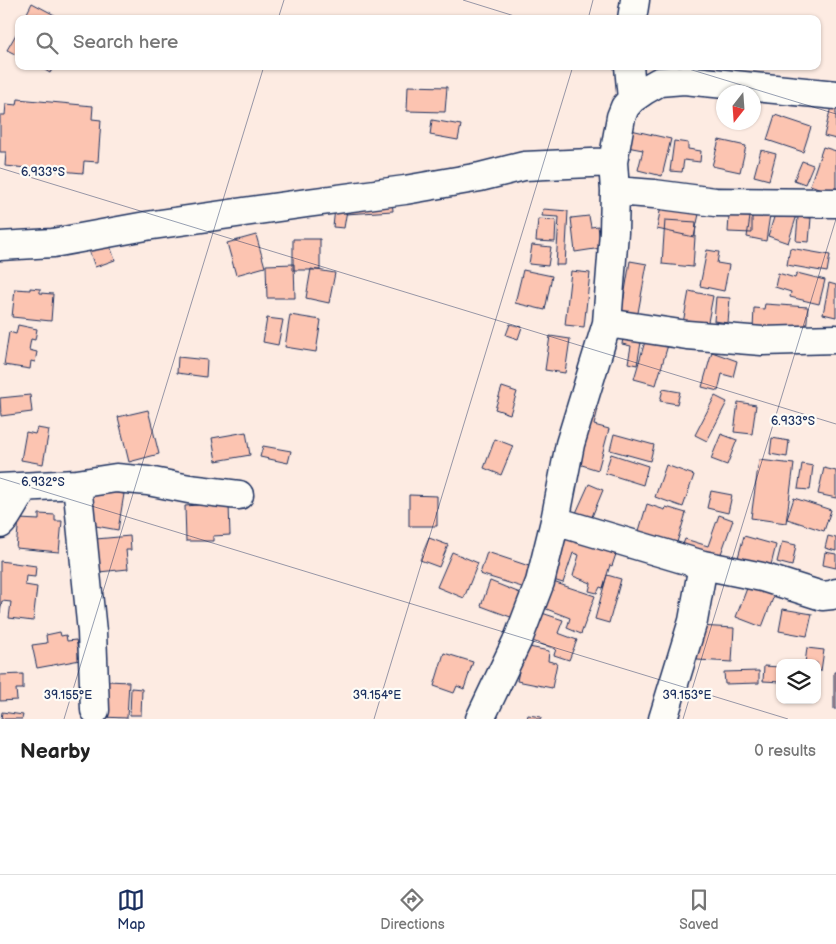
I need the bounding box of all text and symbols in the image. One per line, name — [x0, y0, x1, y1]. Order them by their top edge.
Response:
search box — [15, 15, 821, 70]
icon: search — [33, 29, 61, 57]
text: Search here — [73, 31, 178, 54]
north arrow — [716, 85, 761, 130]
text: 6.933°S — [21, 165, 65, 180]
text: 6.933°S — [771, 414, 815, 429]
text: 6.932°S — [21, 475, 65, 490]
map controls — [776, 659, 821, 704]
button: layers — [776, 659, 821, 704]
text: 39.155°E — [44, 688, 92, 703]
text: 39.154°E — [353, 688, 401, 703]
text: 39.153°E — [663, 688, 711, 703]
text: Nearby — [20, 739, 90, 764]
text: 0 results — [754, 742, 816, 761]
tab: Map — [117, 886, 146, 933]
tab: Directions — [380, 886, 445, 933]
tab: Saved — [679, 886, 719, 933]

